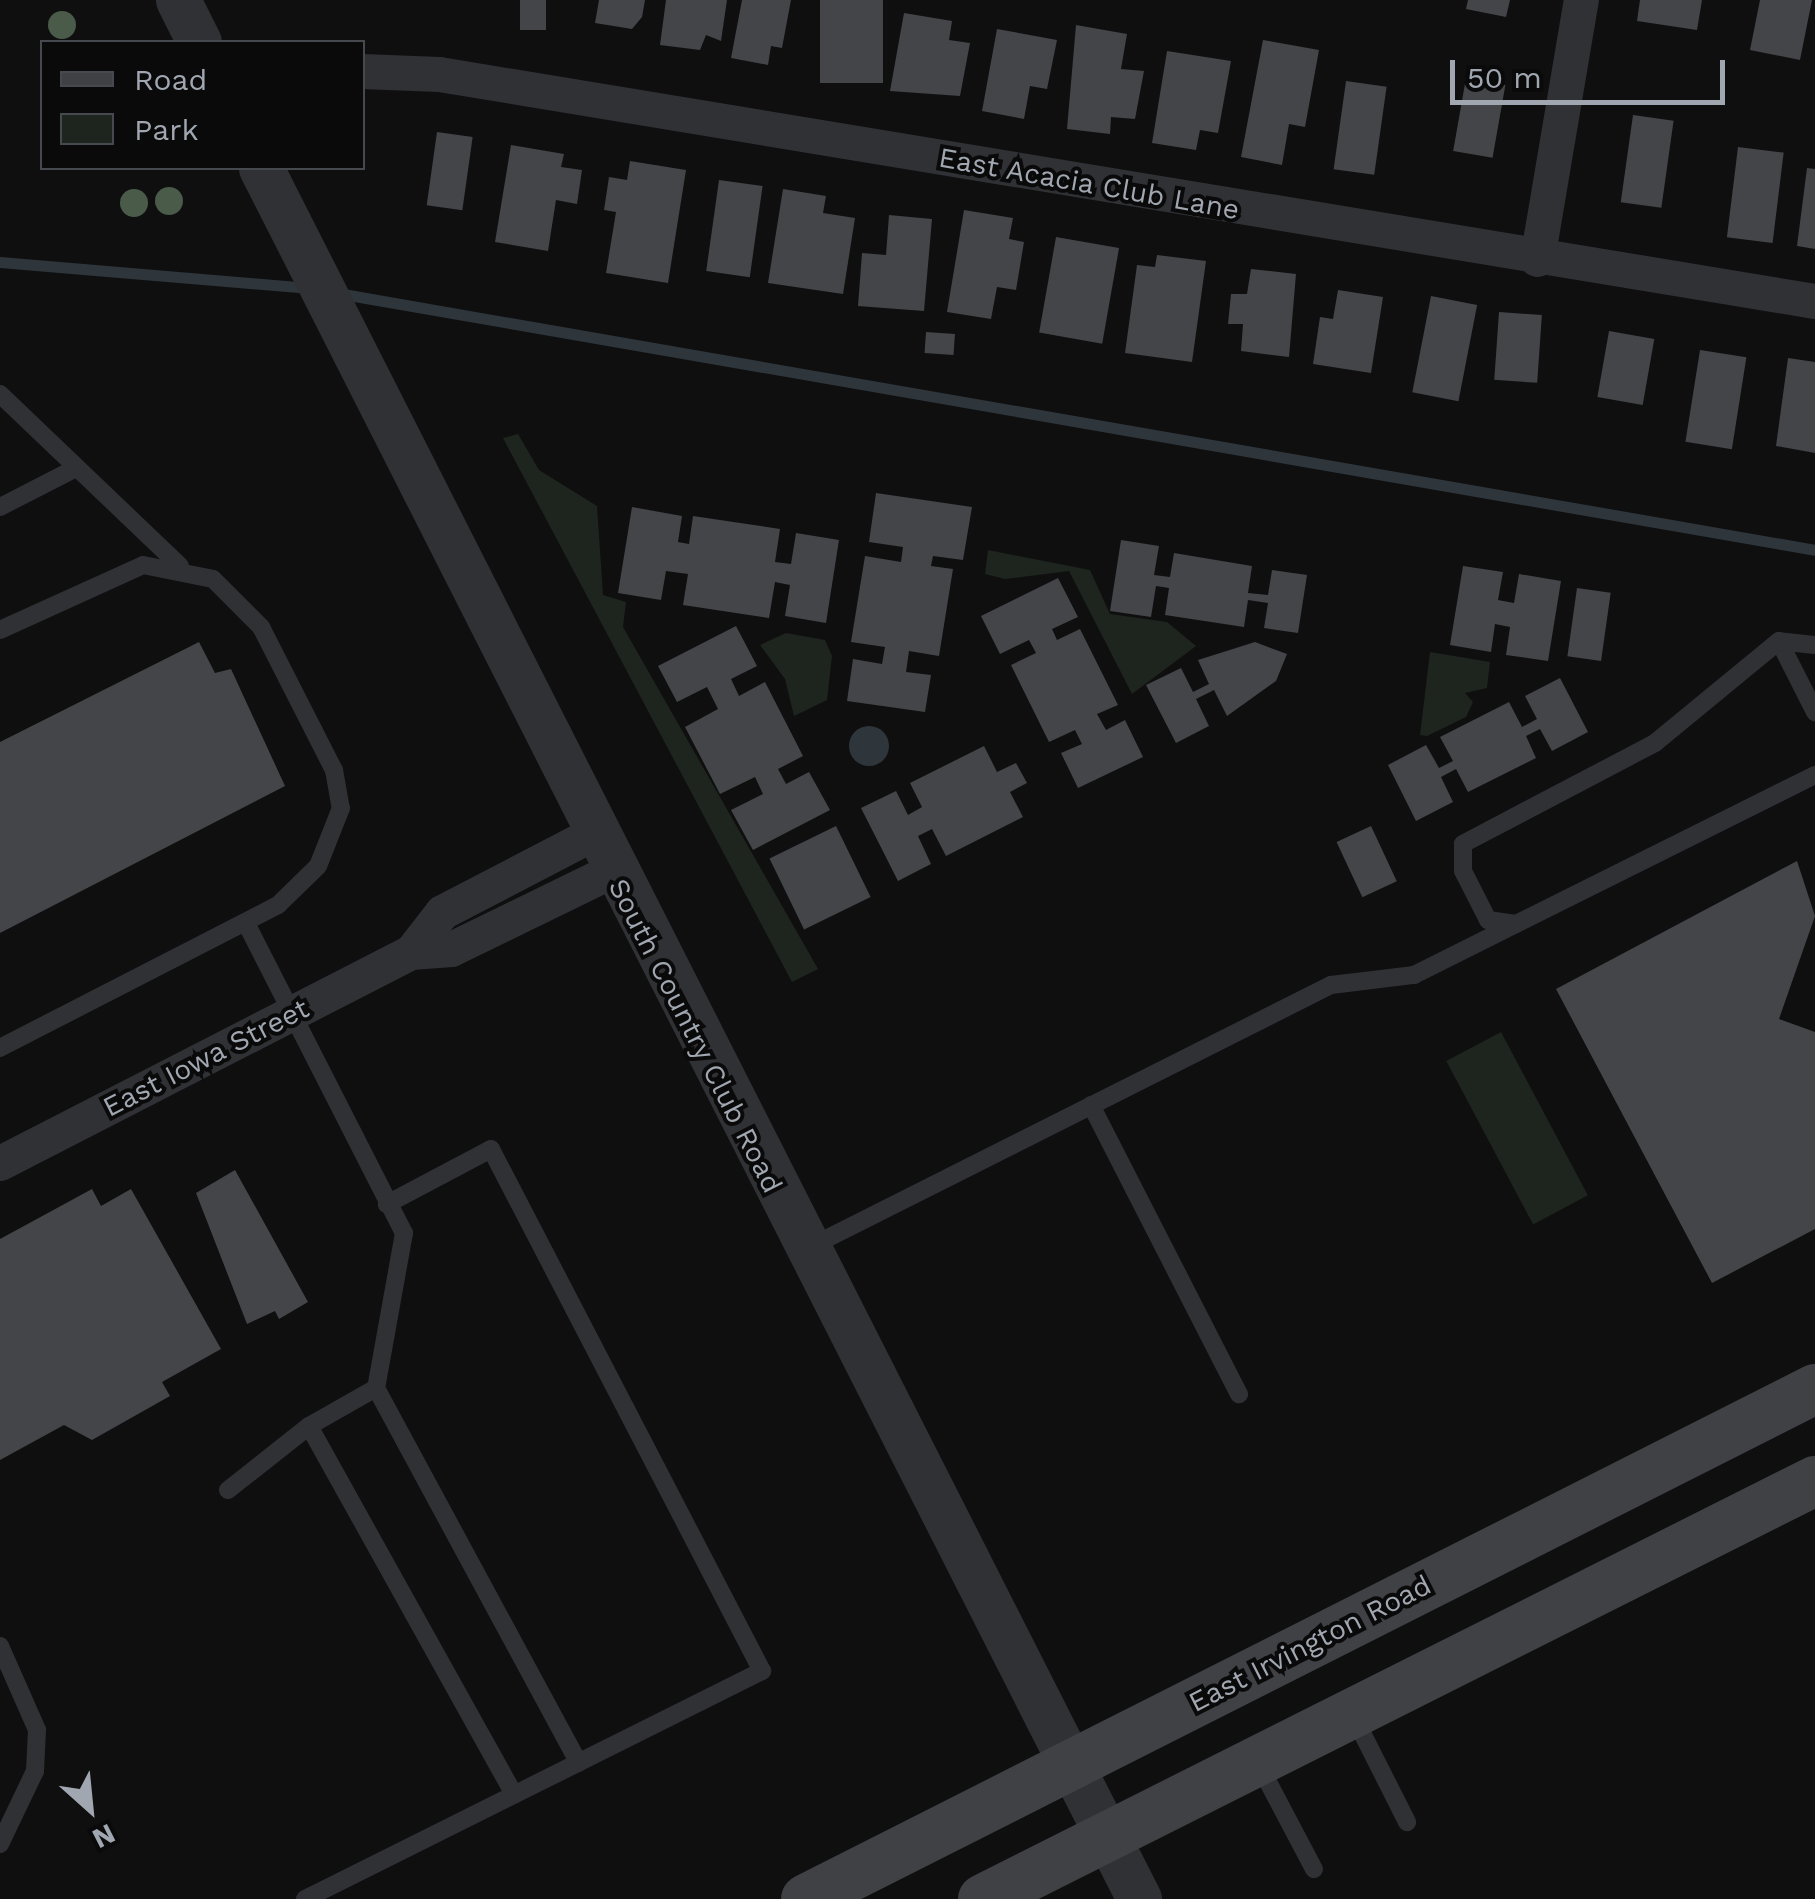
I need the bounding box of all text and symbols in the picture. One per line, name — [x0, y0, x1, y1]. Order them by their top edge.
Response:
legend — [40, 40, 365, 170]
scale bar — [1455, 40, 1730, 102]
text: 50 m — [1467, 60, 1542, 95]
text: Road — [134, 62, 207, 97]
text: Park — [134, 112, 199, 147]
street label: East Acacia Club Lane — [935, 141, 1243, 227]
street label: South Country Club Road — [601, 873, 789, 1199]
street label: East Iowa Street — [97, 992, 315, 1124]
street label: East Irvington Road — [1183, 1568, 1437, 1720]
north arrow — [40, 1759, 140, 1859]
text: N — [87, 1817, 121, 1856]

